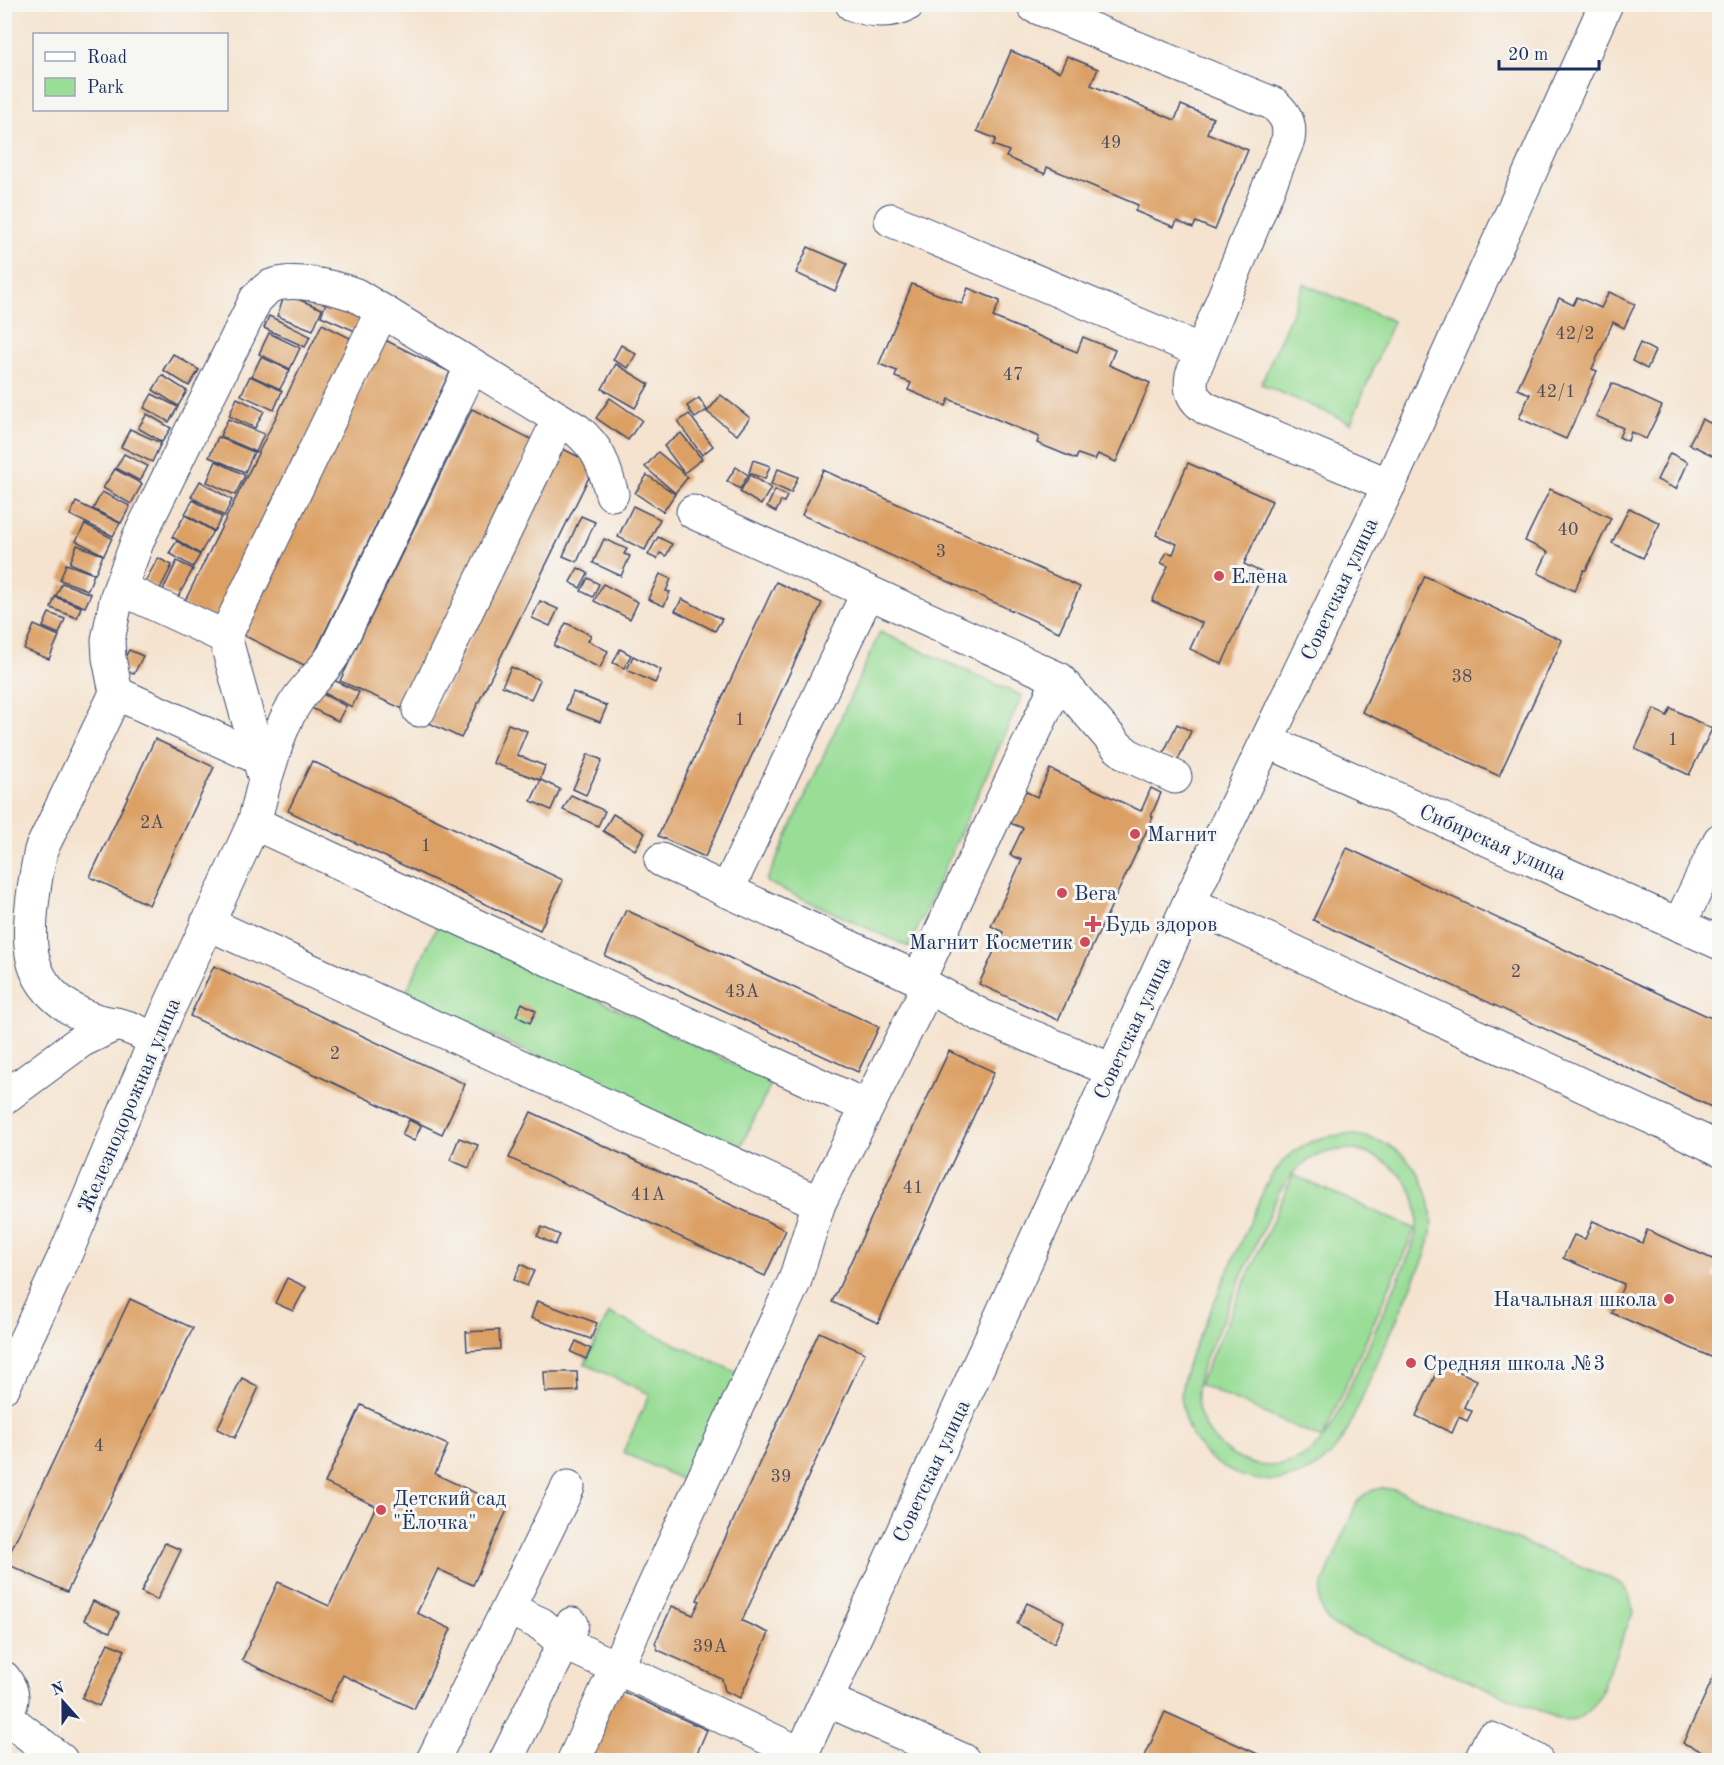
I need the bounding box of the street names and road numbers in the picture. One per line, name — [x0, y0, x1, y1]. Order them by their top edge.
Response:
street label: Советская улица — [1298, 515, 1383, 664]
street label: Сибирская улица — [1416, 802, 1569, 885]
street label: Советская улица — [1091, 954, 1176, 1103]
street label: Железнодорожная улица — [76, 995, 185, 1216]
street label: Советская улица — [890, 1397, 975, 1546]

